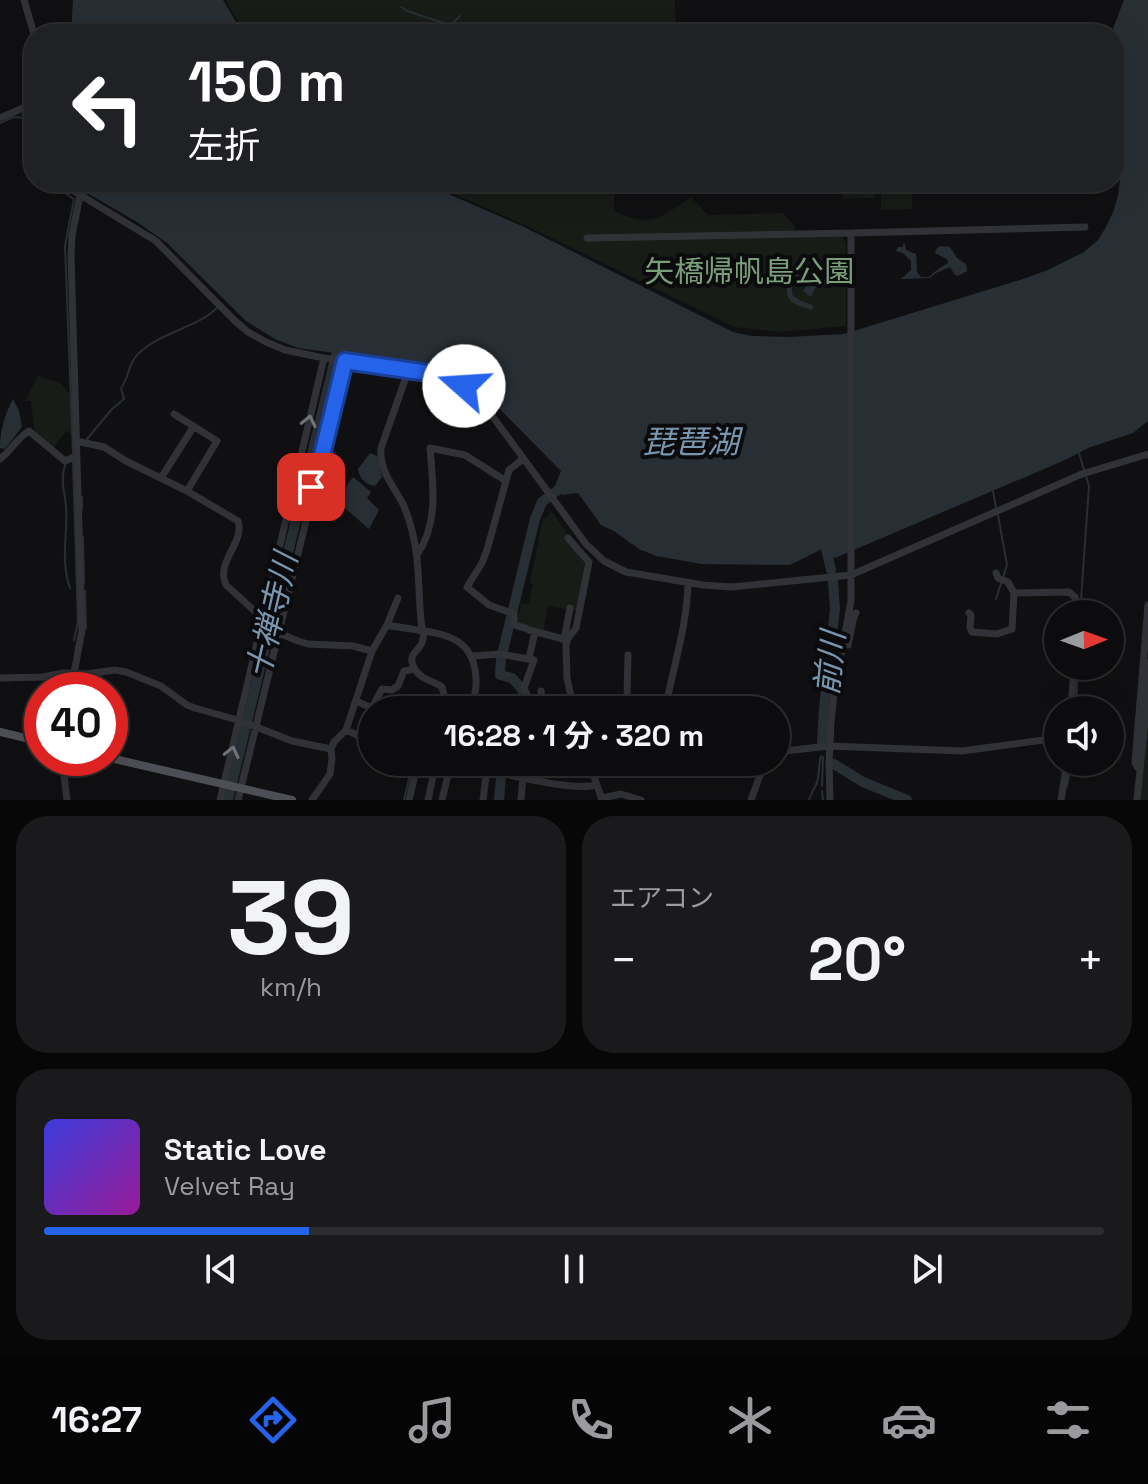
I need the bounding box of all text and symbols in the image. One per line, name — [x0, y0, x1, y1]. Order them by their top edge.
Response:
text: 150 m — [188, 46, 345, 117]
icon: left — [56, 56, 160, 160]
text: 左折 — [188, 123, 260, 169]
park label: 矢橋帰帆島公園 — [644, 252, 854, 291]
position arrow — [422, 344, 506, 428]
one-way arrow — [300, 414, 317, 428]
water label: 琵琶湖 — [643, 422, 744, 462]
pin — [277, 453, 345, 521]
icon: arrive — [289, 465, 333, 509]
water label: 十禅寺川 — [238, 546, 307, 683]
north arrow — [1044, 600, 1124, 680]
map controls — [1044, 600, 1124, 776]
water label: 前川 — [807, 626, 854, 697]
speed limit sign: 40 — [24, 672, 128, 776]
button: sound — [1044, 696, 1124, 776]
text: 16:28 · 1 分 · 320 m — [444, 716, 704, 755]
one-way arrow — [223, 746, 240, 760]
text: 39 — [227, 852, 355, 984]
text: エアコン — [610, 881, 714, 915]
text: 20° — [808, 921, 906, 998]
text: − — [610, 932, 637, 988]
text: + — [1077, 932, 1104, 988]
text: km/h — [260, 970, 322, 1004]
text: Static Love — [164, 1130, 327, 1169]
text: Velvet Ray — [164, 1169, 295, 1203]
icon: previous — [199, 1247, 243, 1291]
icon: pause — [552, 1247, 596, 1291]
icon: next — [905, 1247, 949, 1291]
icon: directions — [245, 1392, 301, 1448]
icon: music — [404, 1392, 460, 1448]
icon: phone — [563, 1392, 619, 1448]
icon: climate — [722, 1392, 778, 1448]
icon: car — [881, 1392, 937, 1448]
icon: filters — [1040, 1392, 1096, 1448]
text: 16:27 — [52, 1397, 142, 1443]

